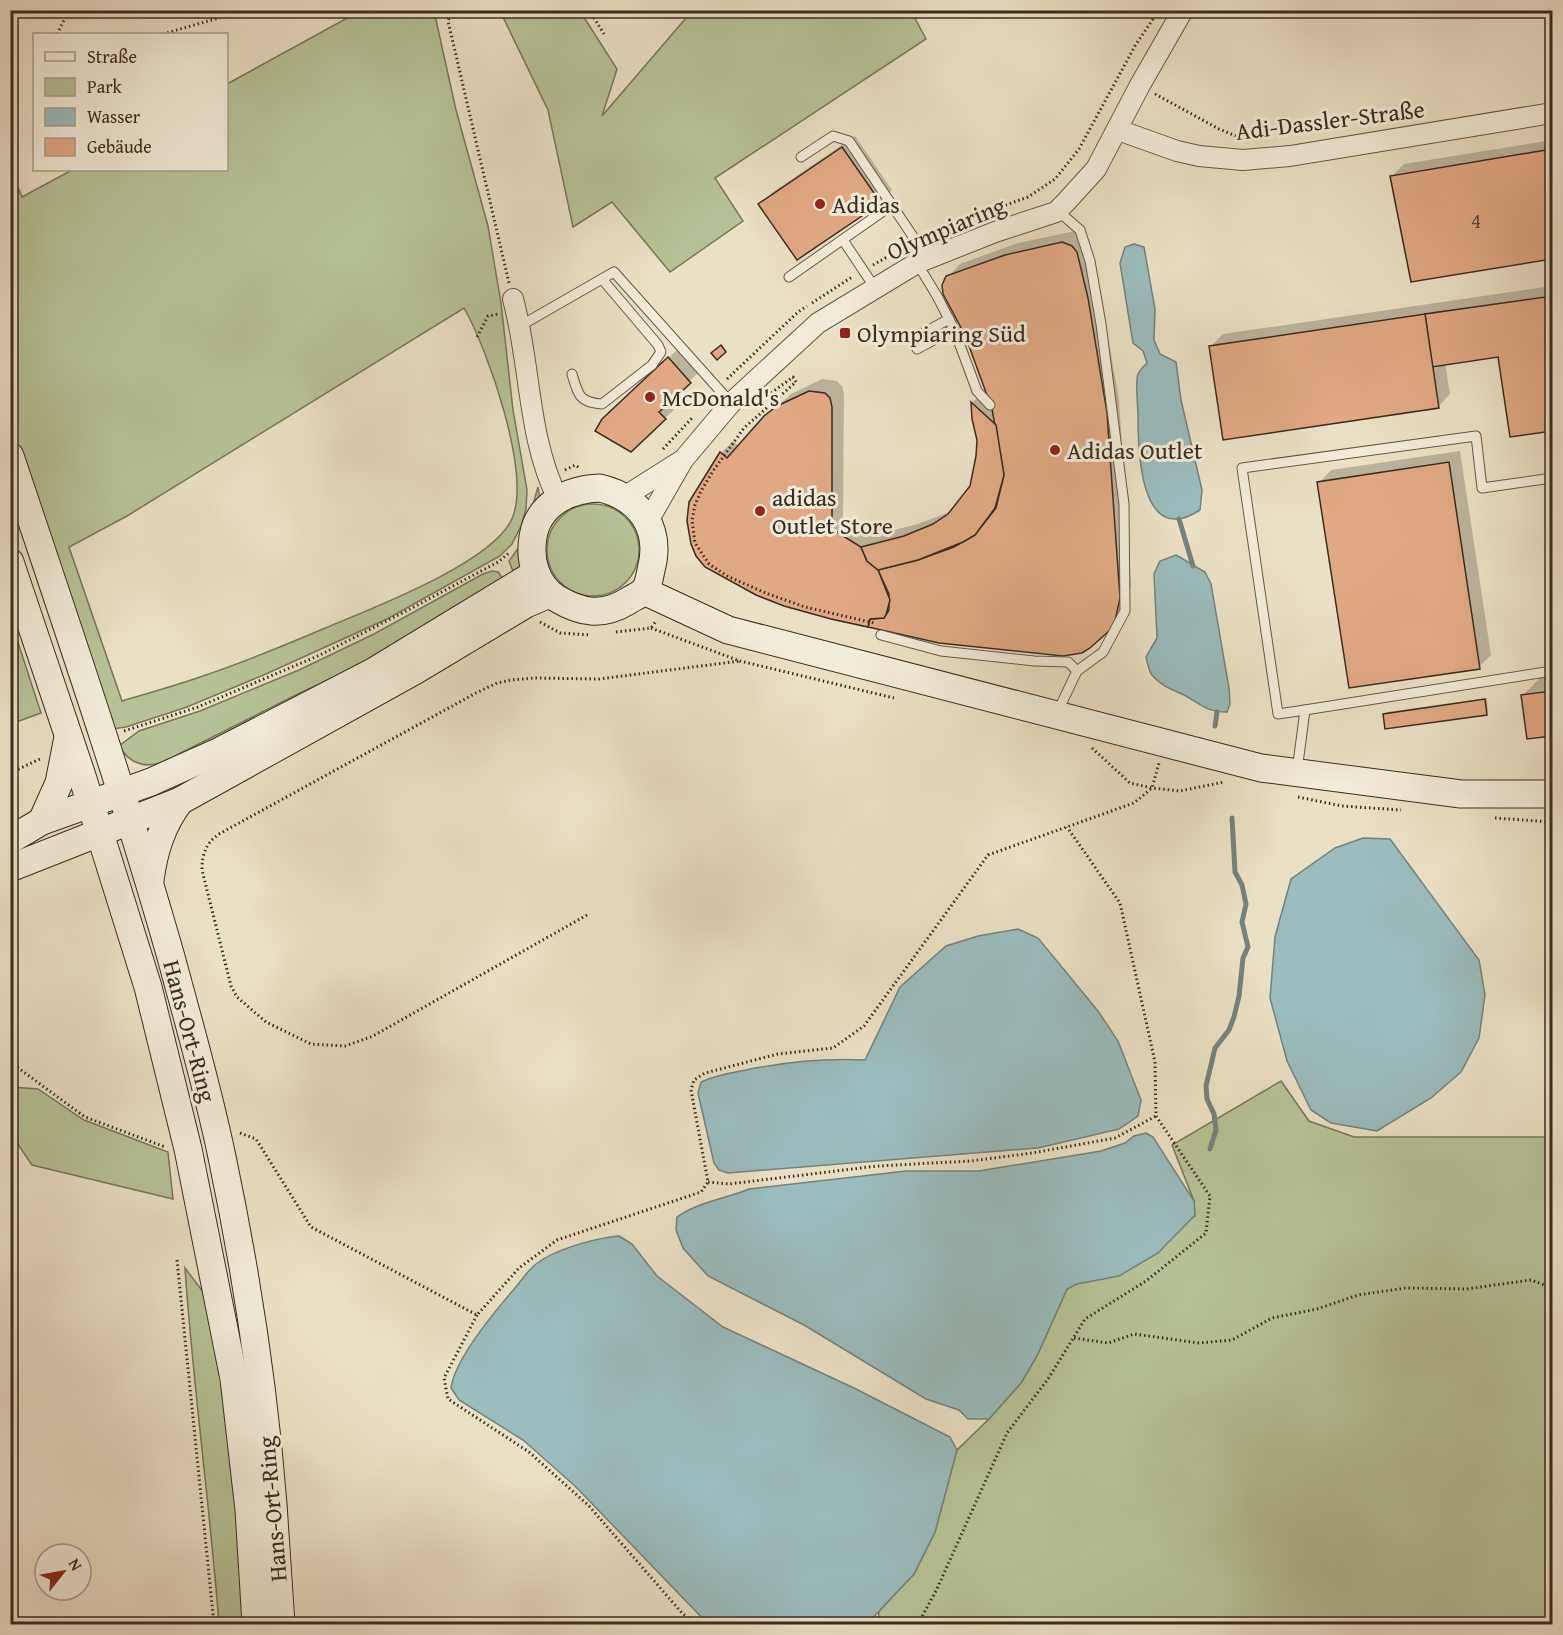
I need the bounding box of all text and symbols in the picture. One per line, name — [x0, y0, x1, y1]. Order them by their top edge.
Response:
legend — [33, 33, 228, 171]
text: Straße — [87, 43, 137, 70]
text: Park — [87, 73, 123, 100]
street label: Adi-Dassler-Straße — [1234, 91, 1426, 149]
text: Wasser — [87, 103, 141, 130]
text: Gebäude — [87, 133, 152, 160]
place label: Adidas — [832, 187, 900, 222]
street label: Olympiaring — [881, 187, 1011, 269]
marker: Adidas — [813, 197, 827, 211]
house number: 4 — [1471, 205, 1481, 236]
place label: Olympiaring Süd — [857, 316, 1026, 351]
marker: Olympiaring Süd — [838, 326, 852, 340]
place label: McDonald's — [662, 380, 779, 415]
marker: McDonald's — [643, 390, 657, 404]
place label: Adidas Outlet — [1067, 433, 1203, 468]
marker: Adidas Outlet — [1048, 443, 1062, 457]
place label: adidas Outlet Store — [772, 480, 893, 543]
marker: adidas Outlet Store — [753, 504, 767, 518]
street label: Hans-Ort-Ring — [154, 956, 226, 1106]
street label: Hans-Ort-Ring — [248, 1435, 296, 1583]
north arrow — [33, 1542, 93, 1602]
text: N — [63, 1554, 89, 1575]

